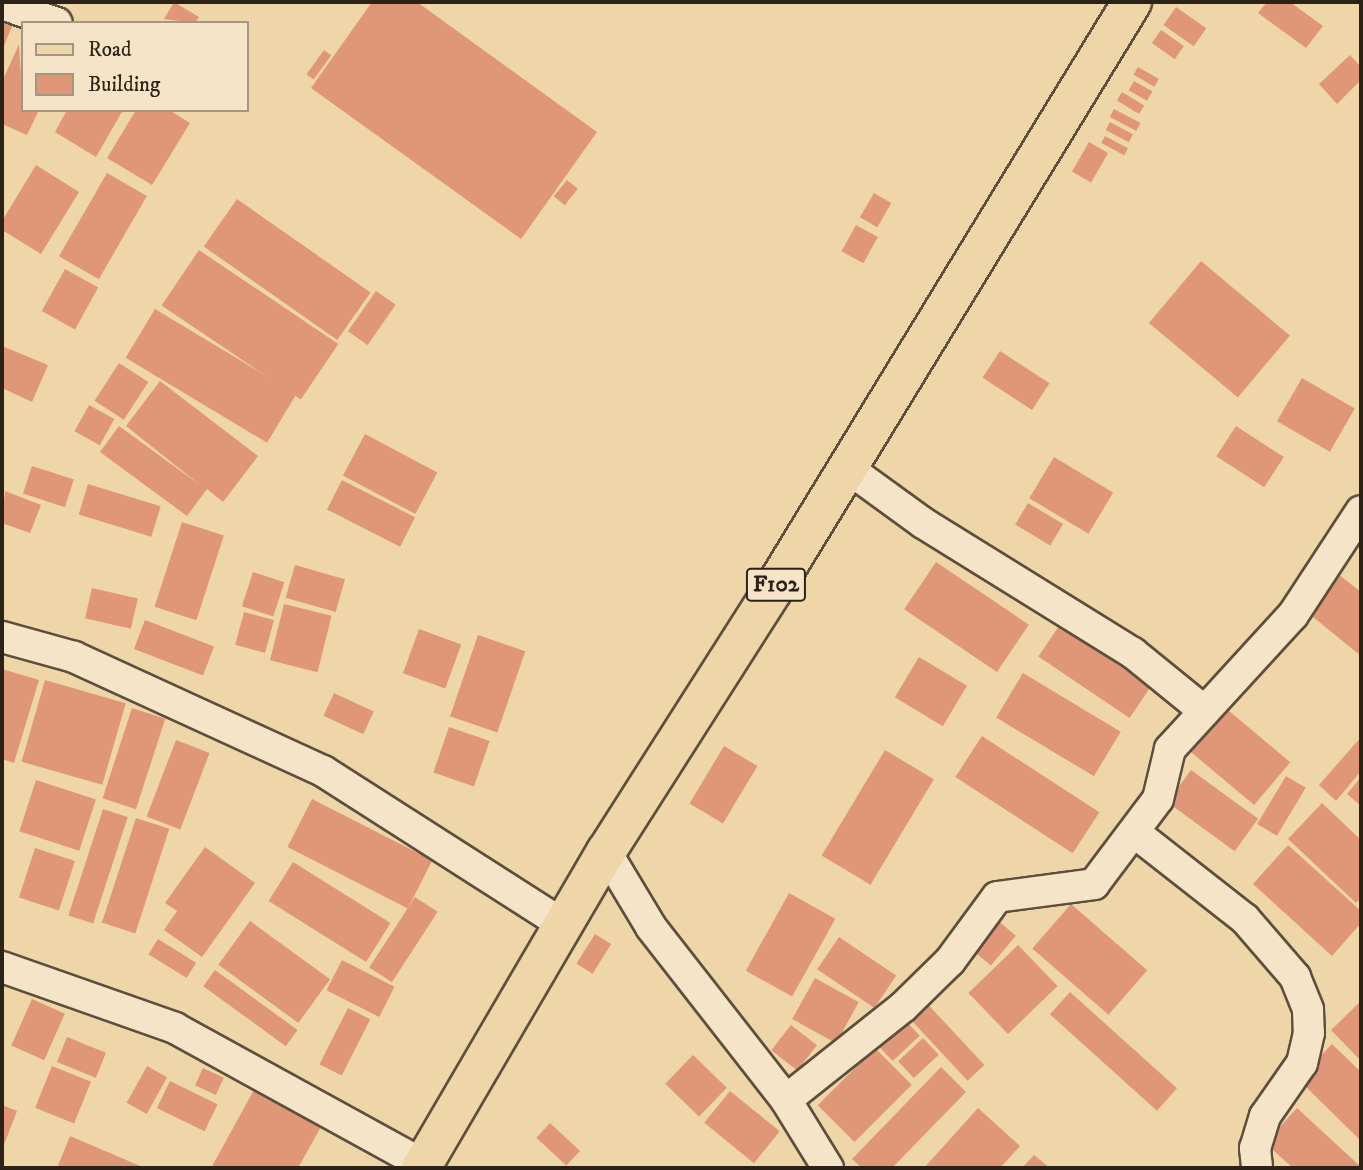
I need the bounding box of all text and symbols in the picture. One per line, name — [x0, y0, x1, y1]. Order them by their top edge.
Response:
legend — [21, 21, 248, 112]
text: Road — [88, 37, 132, 63]
text: Building — [88, 72, 160, 98]
road number: F102 — [744, 566, 808, 604]

